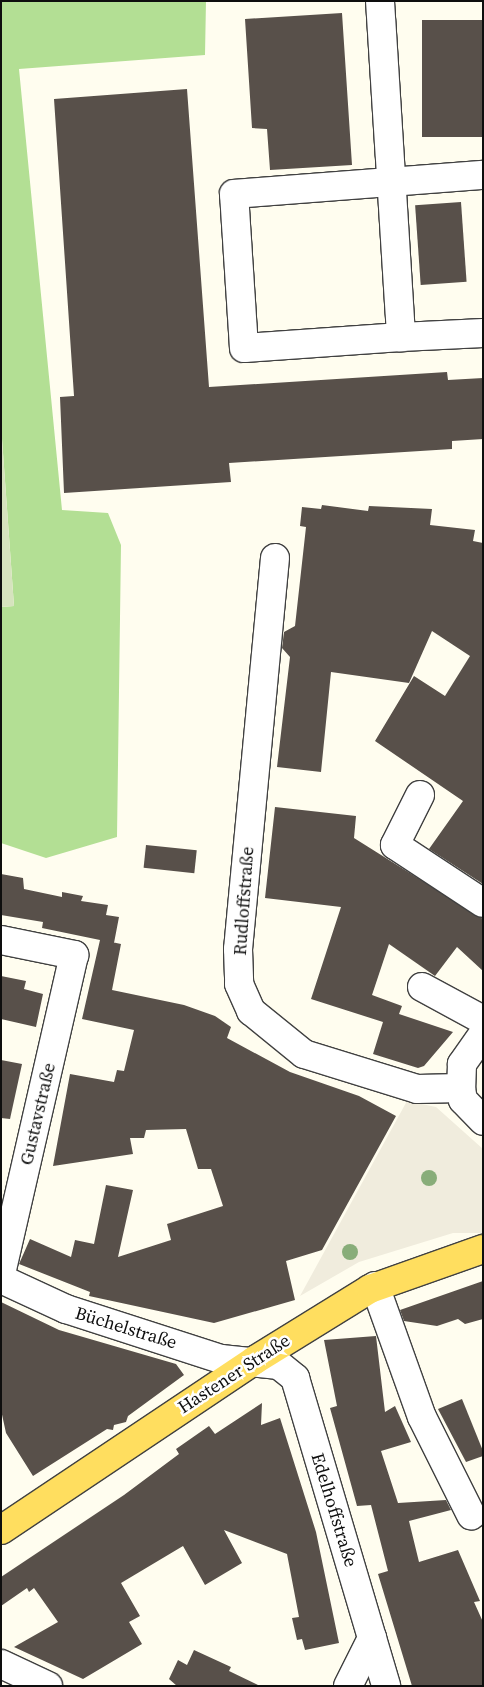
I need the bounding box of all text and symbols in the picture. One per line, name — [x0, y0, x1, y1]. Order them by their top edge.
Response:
street label: Rudloffstraße — [229, 846, 259, 956]
street label: Gustavstraße — [16, 1061, 60, 1167]
street label: Büchelstraße — [73, 1302, 179, 1354]
street label: Hastener Straße — [174, 1330, 294, 1418]
street label: Edelhoffstraße — [306, 1450, 362, 1570]

